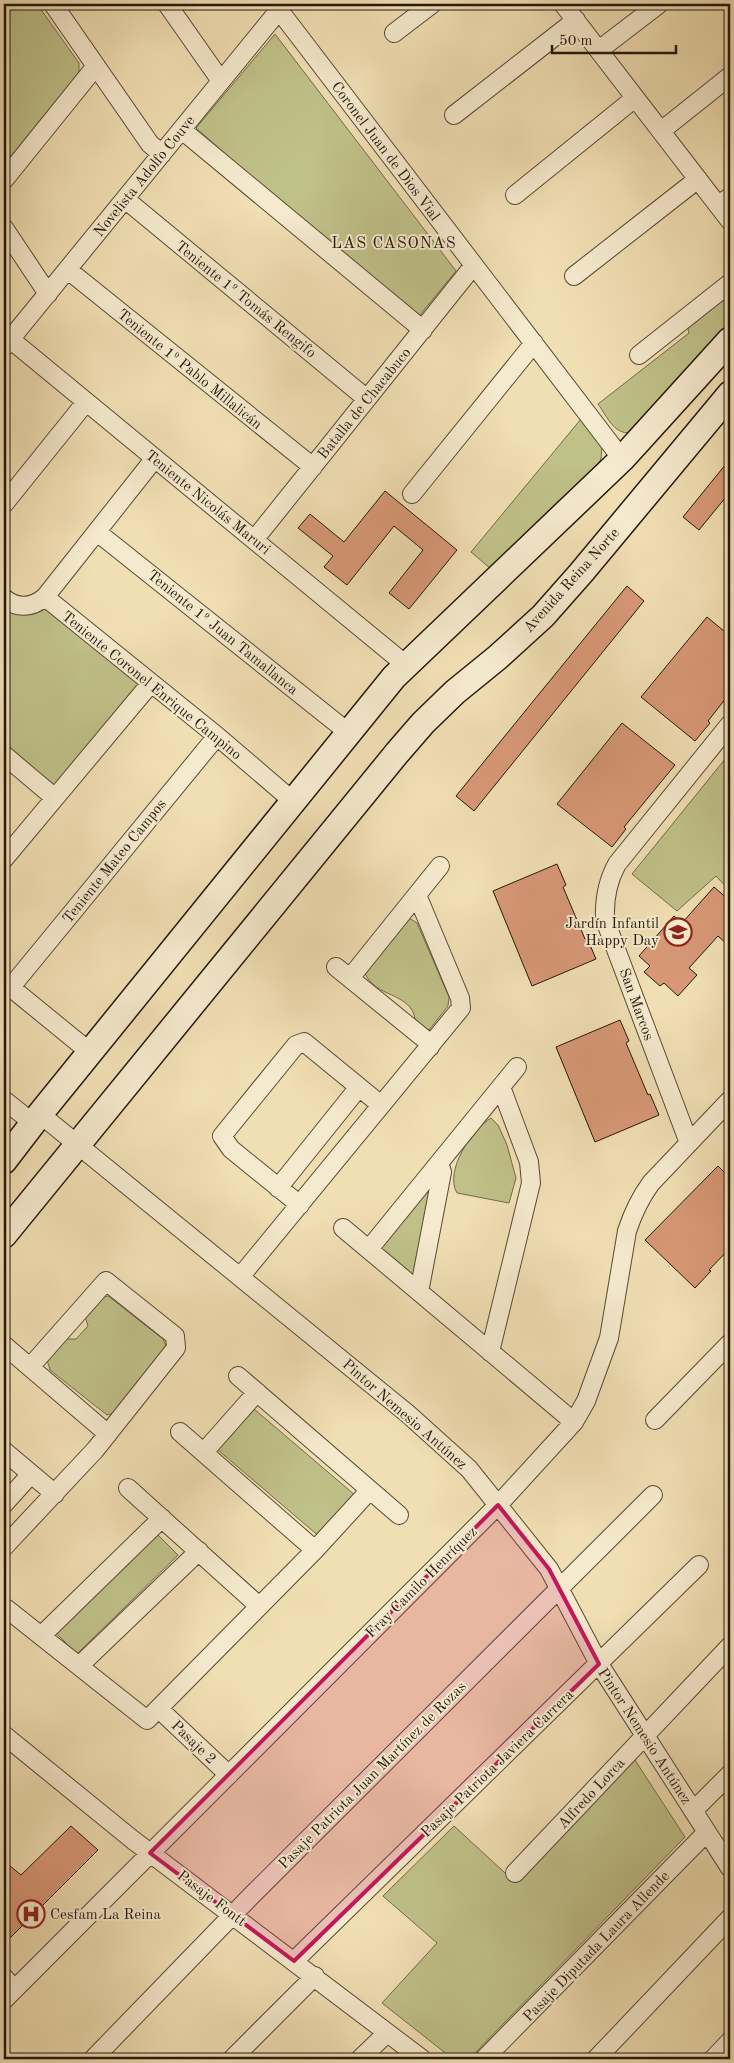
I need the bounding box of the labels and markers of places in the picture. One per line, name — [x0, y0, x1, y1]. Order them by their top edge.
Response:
place label: Jardín Infantil Happy Day — [565, 917, 659, 949]
school or university icon: Jardín Infantil Happy Day — [663, 917, 693, 947]
hospital icon: Cesfam La Reina — [16, 1899, 46, 1929]
place label: Cesfam La Reina — [50, 1908, 161, 1923]

